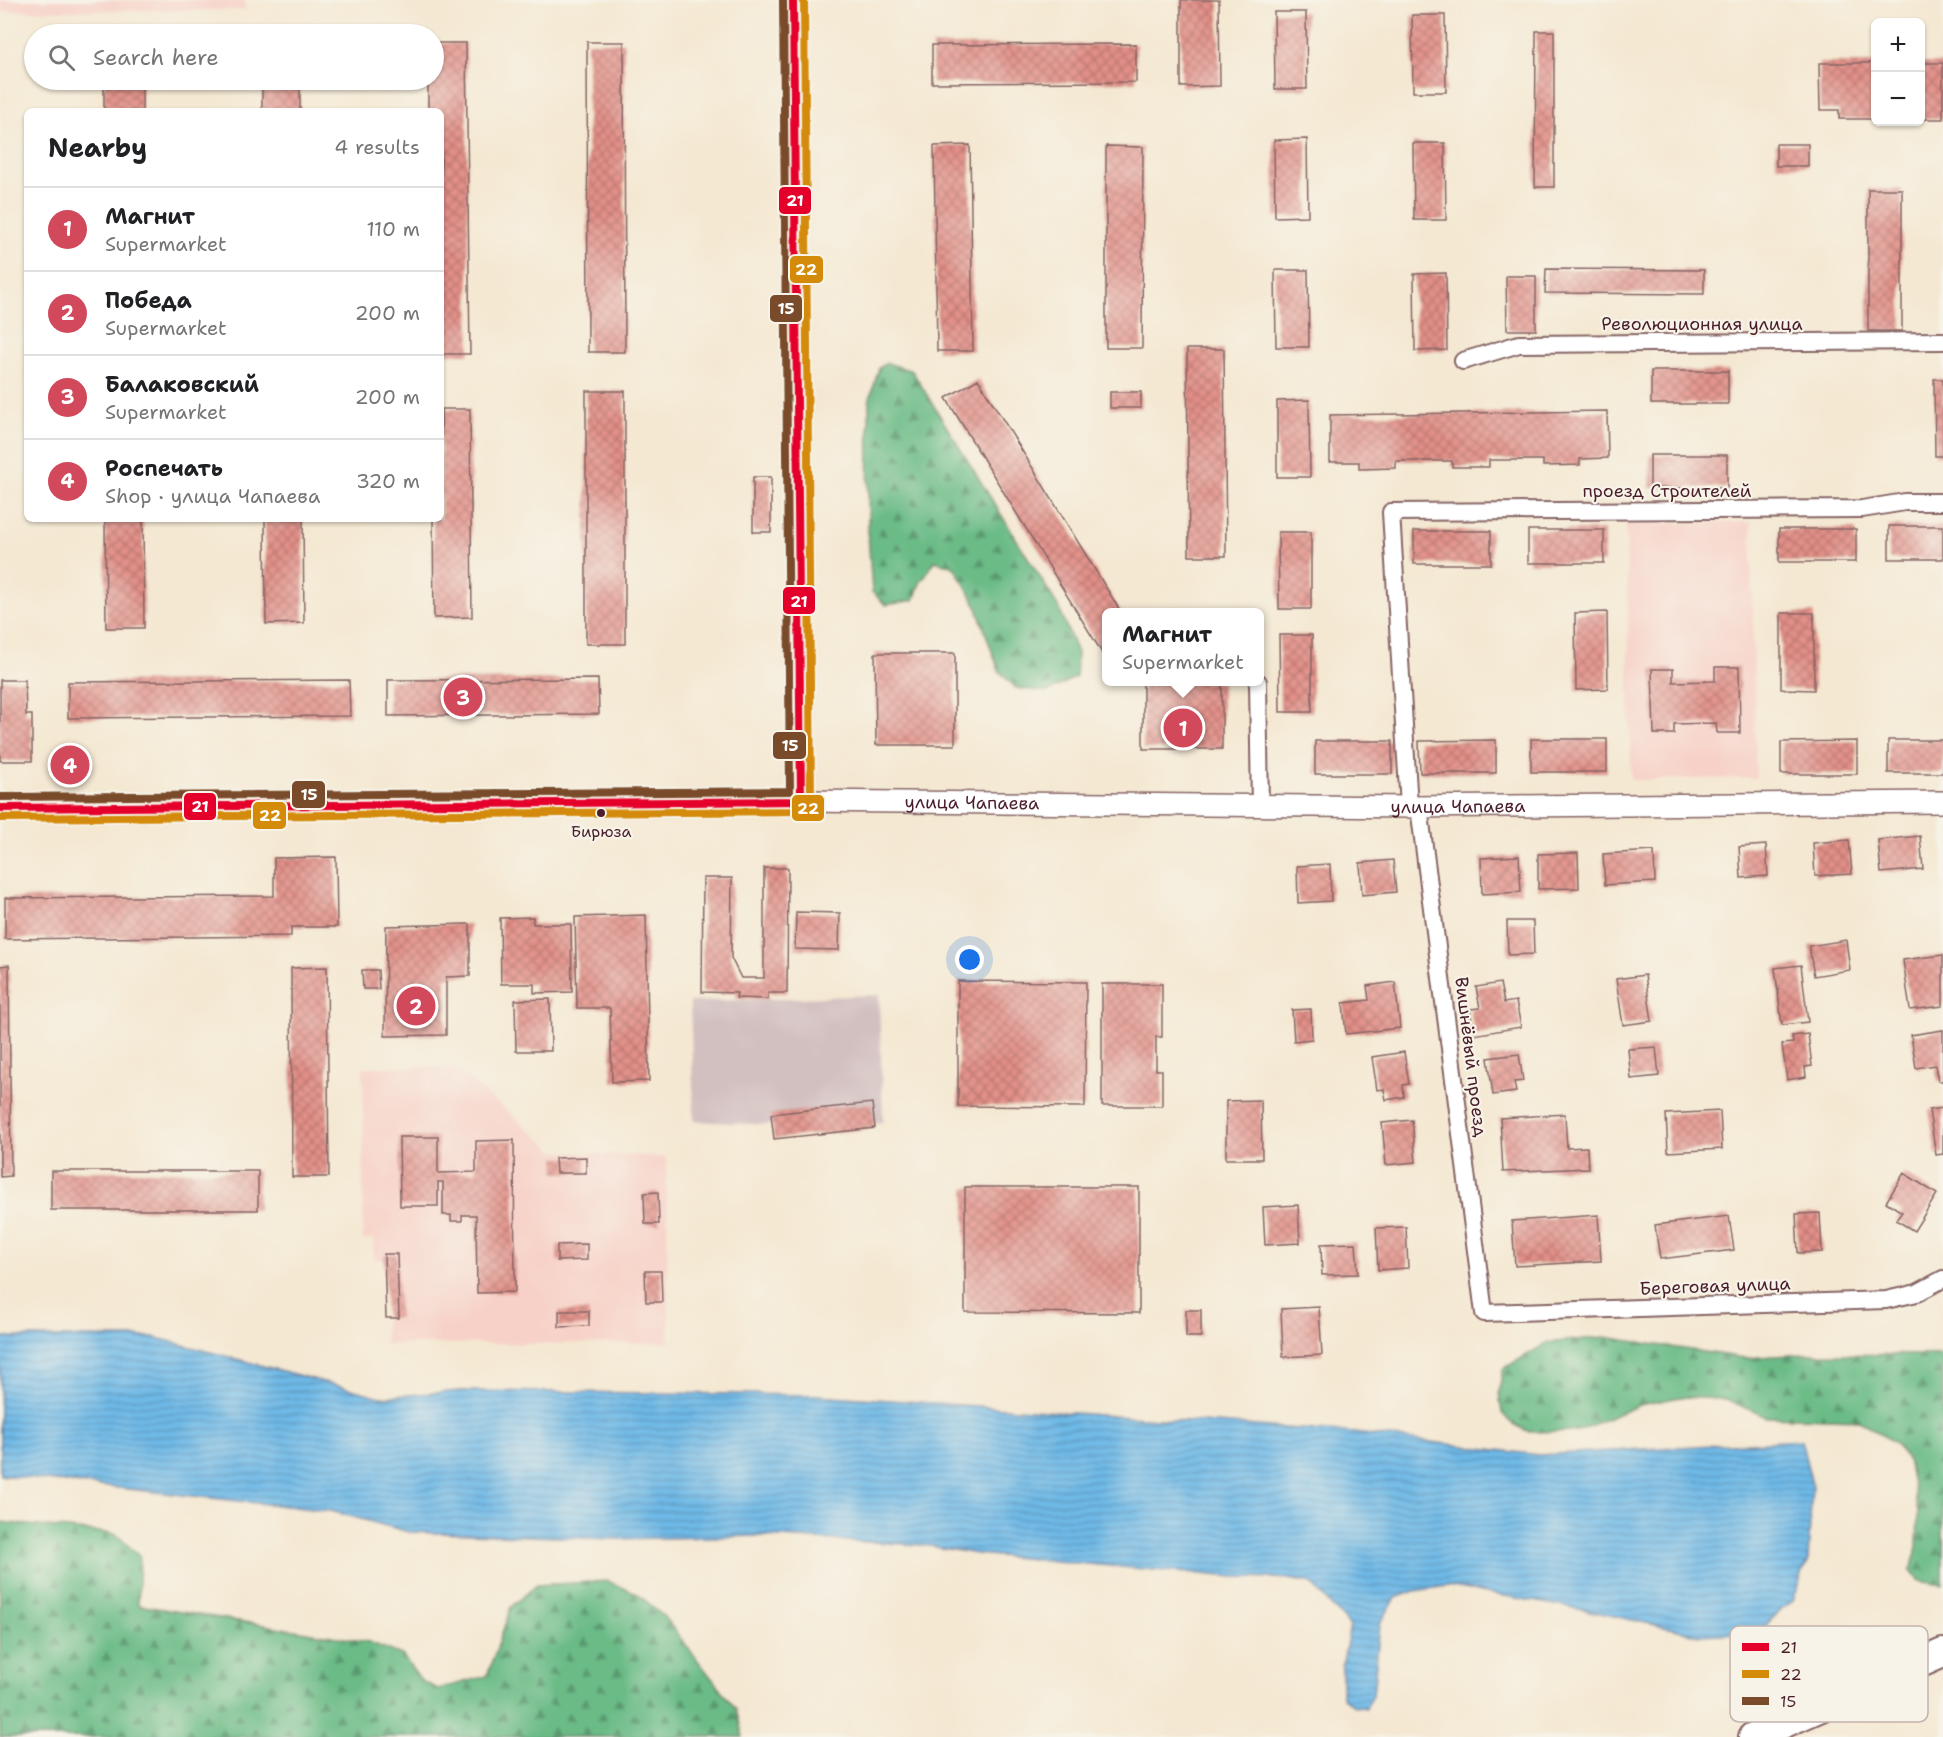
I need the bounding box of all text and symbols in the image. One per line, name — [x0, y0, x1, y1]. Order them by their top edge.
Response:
map controls — [1871, 18, 1925, 126]
button: + — [1871, 18, 1925, 72]
search box — [24, 24, 444, 90]
icon: search — [45, 41, 78, 74]
text: Search here — [93, 43, 219, 72]
button: − — [1871, 72, 1925, 126]
text: Nearby — [48, 130, 147, 165]
text: 4 results — [334, 134, 420, 160]
line badge: 21 — [778, 186, 812, 215]
text: 21 — [786, 190, 804, 211]
text: Магнит — [105, 202, 195, 231]
text: 1 — [63, 216, 72, 242]
text: 110 m — [366, 216, 420, 242]
text: Supermarket — [105, 231, 227, 257]
line badge: 22 — [789, 255, 824, 284]
text: 22 — [795, 259, 817, 280]
text: Победа — [105, 286, 192, 315]
line badge: 15 — [769, 294, 803, 323]
text: 15 — [777, 298, 795, 319]
text: 2 — [61, 300, 75, 326]
text: 200 m — [355, 300, 420, 326]
street label: Революционная улица — [1601, 312, 1803, 336]
text: Supermarket — [105, 315, 227, 341]
text: Балаковский — [105, 370, 259, 399]
text: 3 — [61, 384, 75, 410]
text: 200 m — [355, 384, 420, 410]
text: Supermarket — [105, 399, 227, 425]
text: Роспечать — [105, 454, 223, 483]
text: 4 — [61, 468, 75, 494]
text: 320 m — [356, 468, 420, 494]
street label: проезд Строителей — [1582, 479, 1752, 503]
text: Shop · улица Чапаева — [105, 483, 320, 509]
line badge: 21 — [782, 586, 816, 615]
text: 21 — [790, 591, 808, 612]
popup — [1102, 608, 1264, 686]
text: Магнит — [1122, 620, 1212, 649]
text: Supermarket — [1122, 649, 1244, 675]
pin: 3 — [444, 674, 482, 720]
pin: 1 — [1164, 706, 1202, 750]
line badge: 15 — [772, 731, 807, 760]
text: 15 — [781, 735, 799, 756]
pin: 4 — [50, 742, 90, 788]
line badge: 15 — [291, 780, 326, 809]
text: 15 — [300, 784, 318, 805]
street label: улица Чапаева — [905, 790, 1039, 815]
line badge: 21 — [183, 792, 217, 821]
line badge: 22 — [791, 794, 825, 822]
street label: улица Чапаева — [1391, 794, 1525, 819]
text: 21 — [191, 796, 209, 817]
text: 22 — [797, 798, 819, 819]
line badge: 22 — [252, 801, 287, 830]
text: 22 — [259, 805, 281, 826]
marker: Бирюза — [595, 807, 607, 819]
place label: Бирюза — [571, 821, 631, 842]
your location — [955, 945, 984, 974]
street label: Вишнёвый проезд — [1449, 976, 1493, 1139]
pin: 2 — [396, 984, 436, 1028]
street label: Береговая улица — [1639, 1271, 1791, 1301]
legend — [1730, 1626, 1928, 1722]
text: 21 — [1780, 1637, 1797, 1658]
text: 22 — [1780, 1664, 1802, 1685]
text: 15 — [1780, 1691, 1796, 1712]

